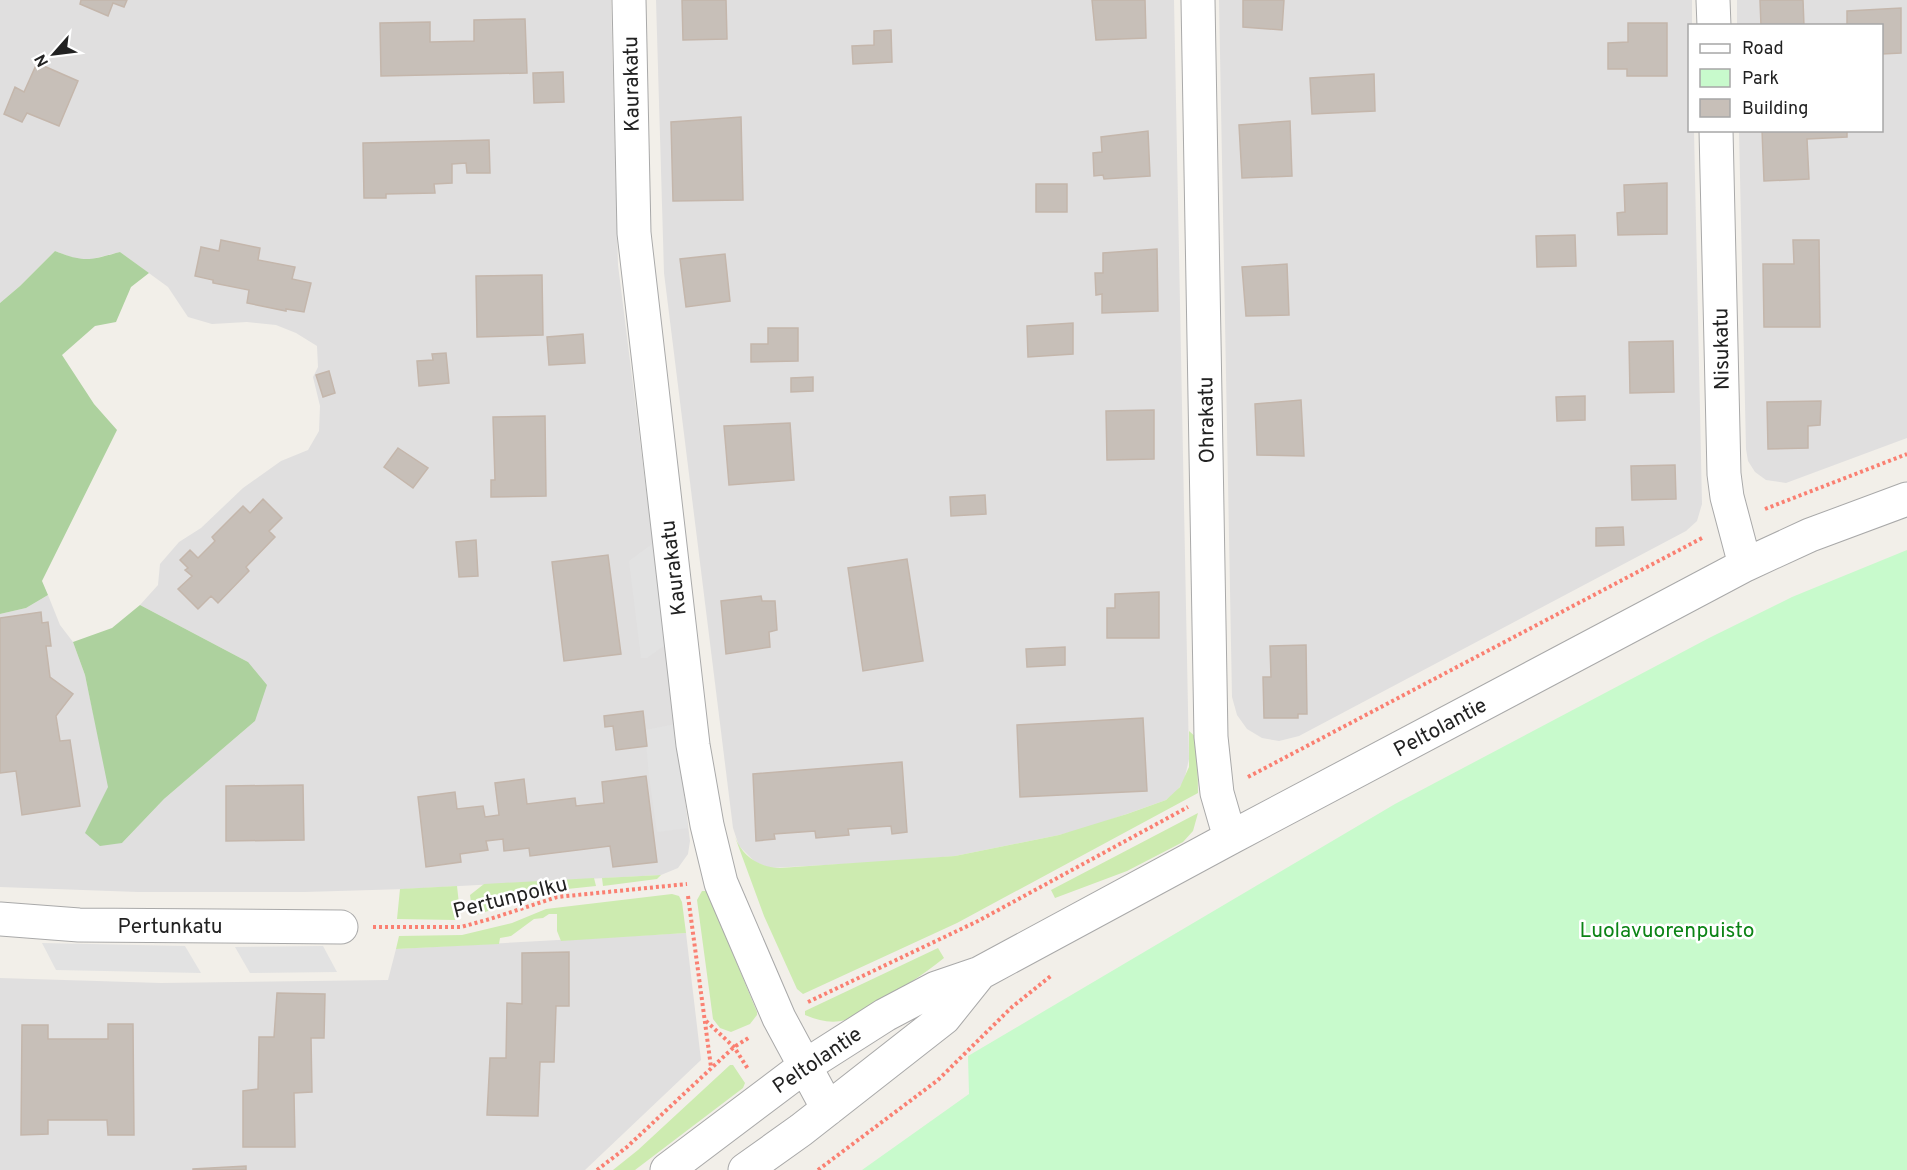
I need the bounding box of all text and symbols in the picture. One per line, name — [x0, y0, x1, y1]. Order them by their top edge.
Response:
north arrow — [24, 24, 84, 84]
legend — [1688, 24, 1883, 132]
street label: Kaurakatu — [618, 36, 647, 132]
text: Road — [1742, 38, 1784, 61]
text: N — [31, 50, 54, 70]
text: Park — [1742, 68, 1779, 91]
text: Building — [1742, 98, 1808, 121]
street label: Nisukatu — [1708, 308, 1737, 390]
street label: Ohrakatu — [1193, 376, 1222, 464]
street label: Kaurakatu — [655, 519, 694, 617]
street label: Peltolantie — [1389, 692, 1492, 764]
street label: Pertunpolku — [450, 871, 570, 926]
street label: Pertunkatu — [117, 914, 223, 941]
park label: Luolavuorenpuisto — [1579, 918, 1755, 945]
street label: Peltolantie — [768, 1022, 868, 1101]

